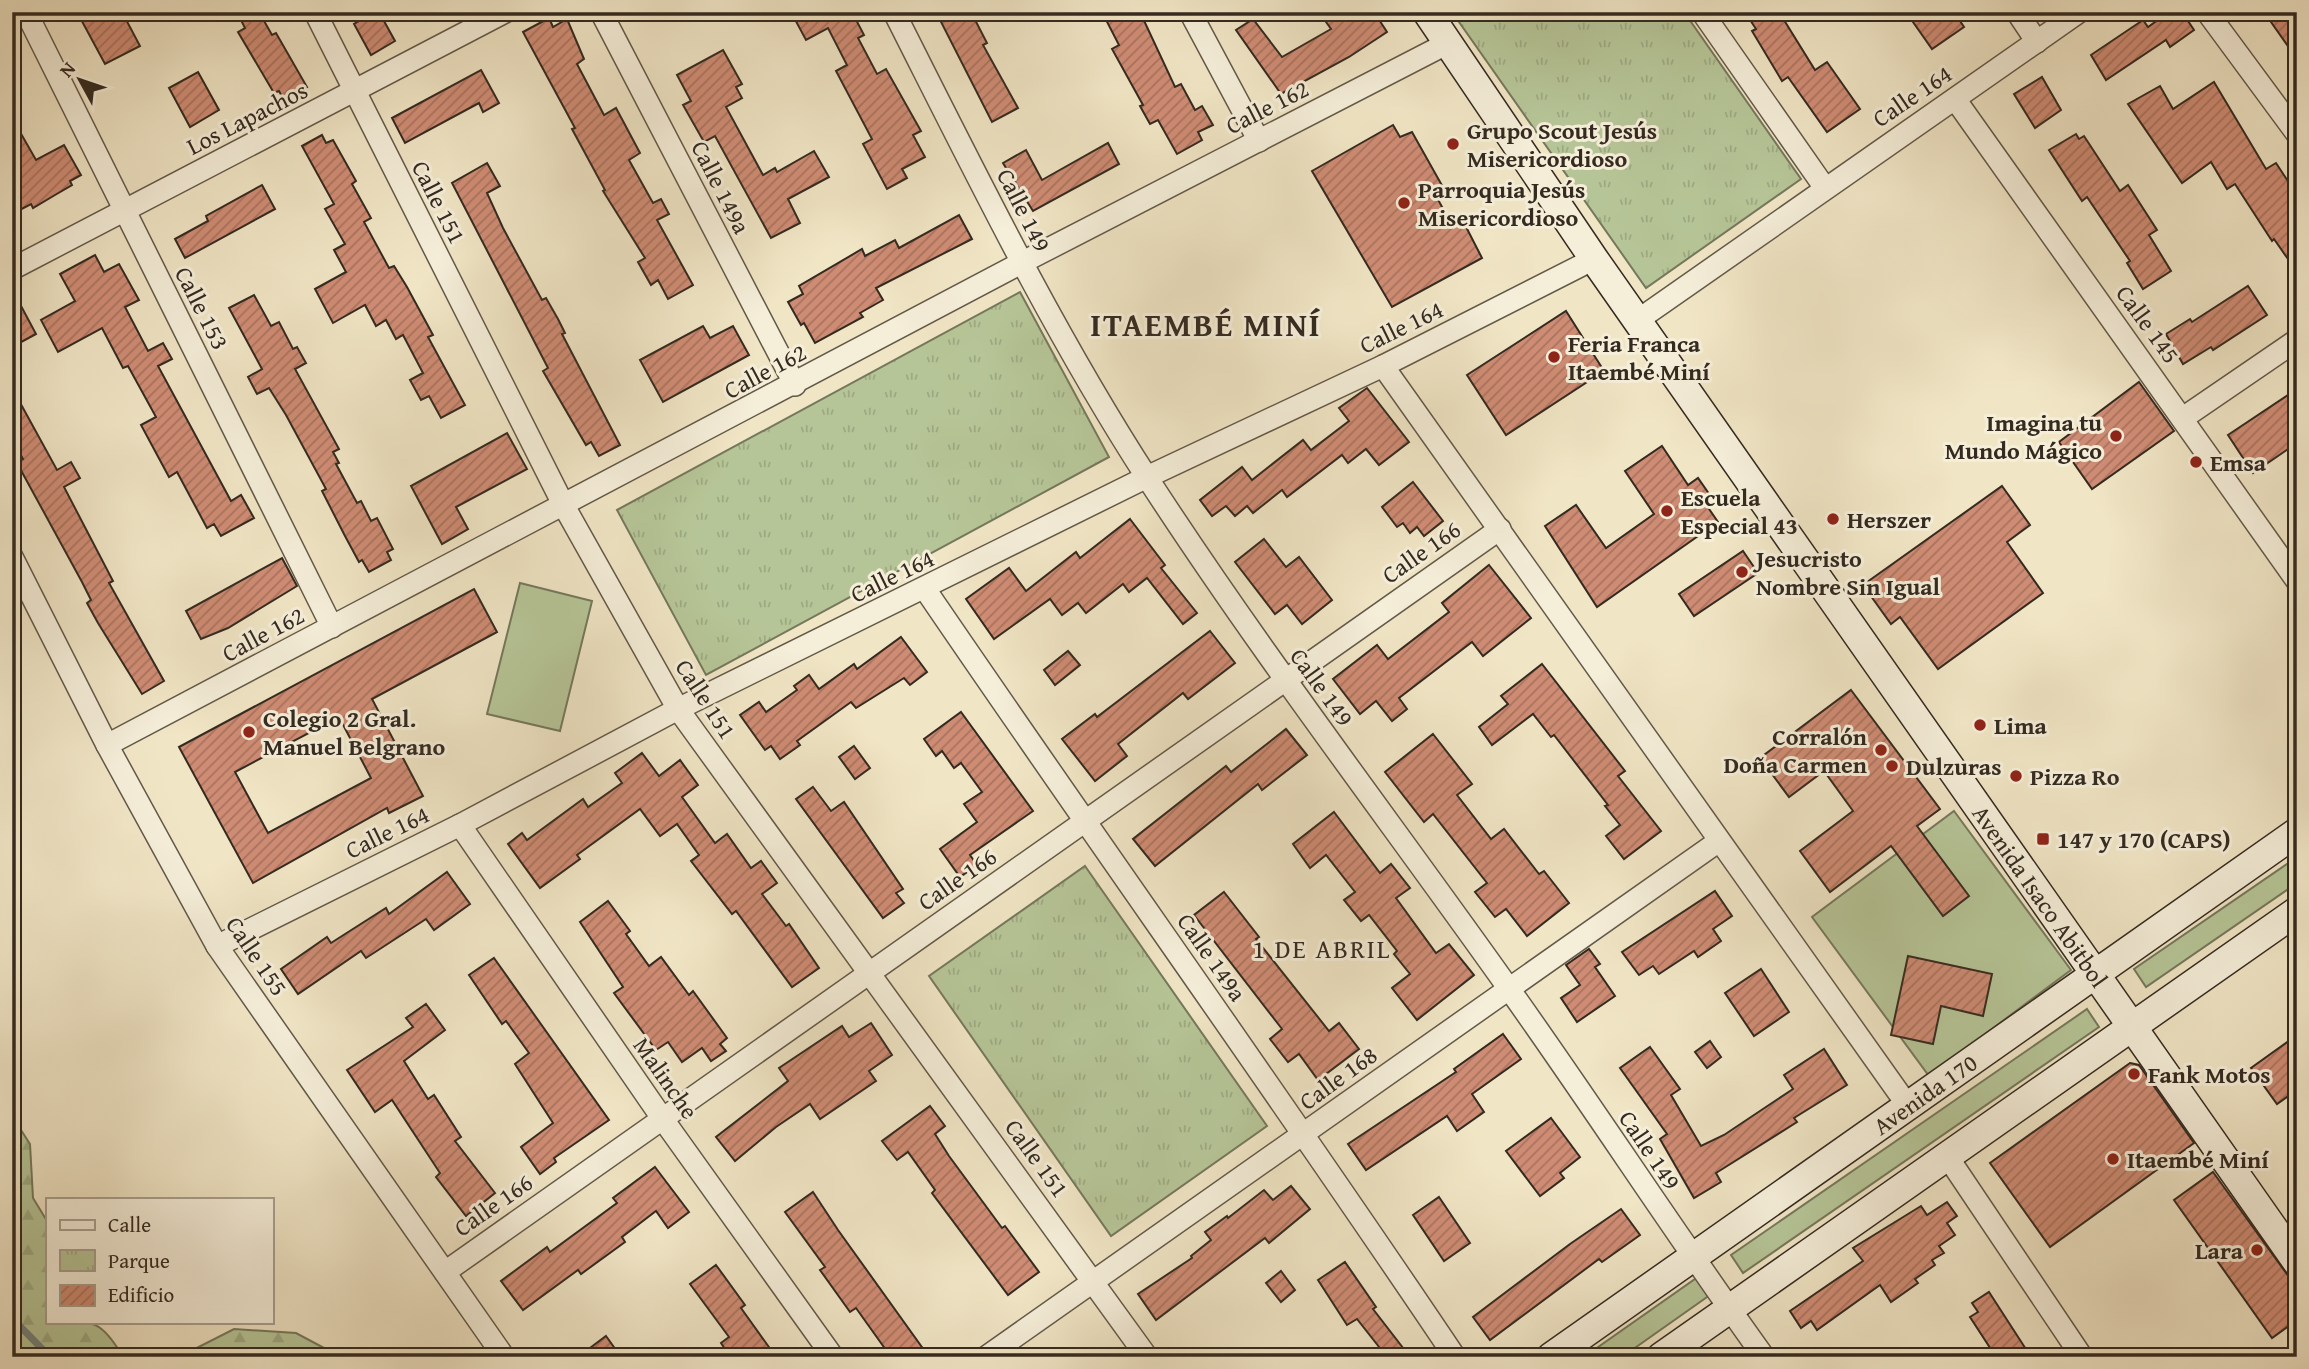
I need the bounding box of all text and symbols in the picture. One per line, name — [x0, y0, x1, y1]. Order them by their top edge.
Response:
north arrow — [46, 46, 116, 116]
text: N — [52, 55, 82, 83]
street label: Calle 164 — [1865, 57, 1959, 135]
street label: Calle 162 — [1219, 71, 1315, 143]
street label: Los Lapachos — [180, 73, 314, 163]
place label: Grupo Scout Jesús Misericordioso — [1467, 113, 1657, 176]
street label: Calle 149a — [683, 134, 760, 240]
marker: Grupo Scout Jesús Misericordioso — [1445, 136, 1461, 152]
street label: Calle 151 — [403, 154, 475, 250]
street label: Calle 149 — [988, 162, 1060, 258]
place label: Parroquia Jesús Misericordioso — [1418, 172, 1585, 235]
marker: Parroquia Jesús Misericordioso — [1396, 195, 1412, 211]
street label: Calle 153 — [166, 260, 238, 356]
street label: Calle 145 — [2108, 278, 2188, 370]
street label: Calle 164 — [1353, 292, 1449, 362]
district label: ITAEMBÉ MINÍ — [1090, 301, 1322, 348]
place label: Feria Franca Itaembé Miní — [1568, 326, 1710, 389]
street label: Calle 162 — [717, 335, 813, 407]
marker: Feria Franca Itaembé Miní — [1546, 349, 1562, 365]
place label: Imagina tu Mundo Mágico — [1945, 405, 2102, 468]
marker: Imagina tu Mundo Mágico — [2108, 428, 2124, 444]
place label: Emsa — [2210, 445, 2267, 480]
marker: Emsa — [2188, 454, 2204, 470]
place label: Escuela Especial 43 — [1681, 480, 1798, 543]
place label: Herszer — [1847, 502, 1931, 537]
marker: Escuela Especial 43 — [1659, 503, 1675, 519]
marker: Herszer — [1825, 511, 1841, 527]
street label: Calle 166 — [1374, 512, 1468, 592]
street label: Calle 164 — [844, 541, 940, 611]
place label: Jesucristo Nombre Sin Igual — [1752, 541, 1941, 604]
marker: Jesucristo Nombre Sin Igual — [1734, 564, 1750, 580]
street label: Calle 162 — [215, 598, 311, 670]
street label: Calle 149 — [1282, 641, 1362, 733]
street label: Calle 151 — [667, 652, 745, 746]
place label: Colegio 2 Gral. Manuel Belgrano — [263, 701, 445, 764]
place label: Lima — [1994, 708, 2047, 743]
marker: Lima — [1972, 717, 1988, 733]
place label: Corralón Doña Carmen — [1723, 719, 1867, 782]
marker: Colegio 2 Gral. Manuel Belgrano — [241, 724, 257, 740]
marker: Corralón Doña Carmen — [1873, 742, 1889, 758]
place label: Dulzuras — [1906, 749, 2001, 784]
marker: Dulzuras — [1884, 758, 1900, 774]
place label: Pizza Ro — [2030, 759, 2120, 794]
marker: Pizza Ro — [2008, 768, 2024, 784]
street label: Calle 164 — [339, 797, 435, 867]
street label: Avenida Isaco Abitbol — [1964, 798, 2117, 995]
place label: 147 y 170 (CAPS) — [2057, 822, 2231, 857]
marker: 147 y 170 (CAPS) — [2035, 831, 2051, 847]
street label: Calle 166 — [910, 839, 1004, 919]
street label: Calle 149a — [1169, 906, 1256, 1009]
street label: Calle 155 — [218, 909, 296, 1003]
district label: 1 DE ABRIL — [1252, 929, 1392, 968]
street label: Malinche — [625, 1030, 707, 1126]
street label: Calle 168 — [1292, 1038, 1384, 1118]
street label: Avenida 170 — [1865, 1045, 1984, 1143]
place label: Fank Motos — [2148, 1057, 2270, 1092]
marker: Fank Motos — [2126, 1066, 2142, 1082]
street label: Calle 149 — [1611, 1103, 1689, 1197]
street label: Calle 151 — [997, 1112, 1077, 1204]
place label: Itaembé Miní — [2127, 1142, 2269, 1177]
marker: Itaembé Miní — [2105, 1151, 2121, 1167]
street label: Calle 166 — [446, 1165, 540, 1245]
legend — [46, 1198, 273, 1324]
text: Calle — [108, 1209, 151, 1240]
place label: Lara — [2195, 1233, 2244, 1268]
marker: Lara — [2249, 1242, 2265, 1258]
text: Parque — [108, 1245, 170, 1276]
text: Edificio — [108, 1279, 174, 1310]

